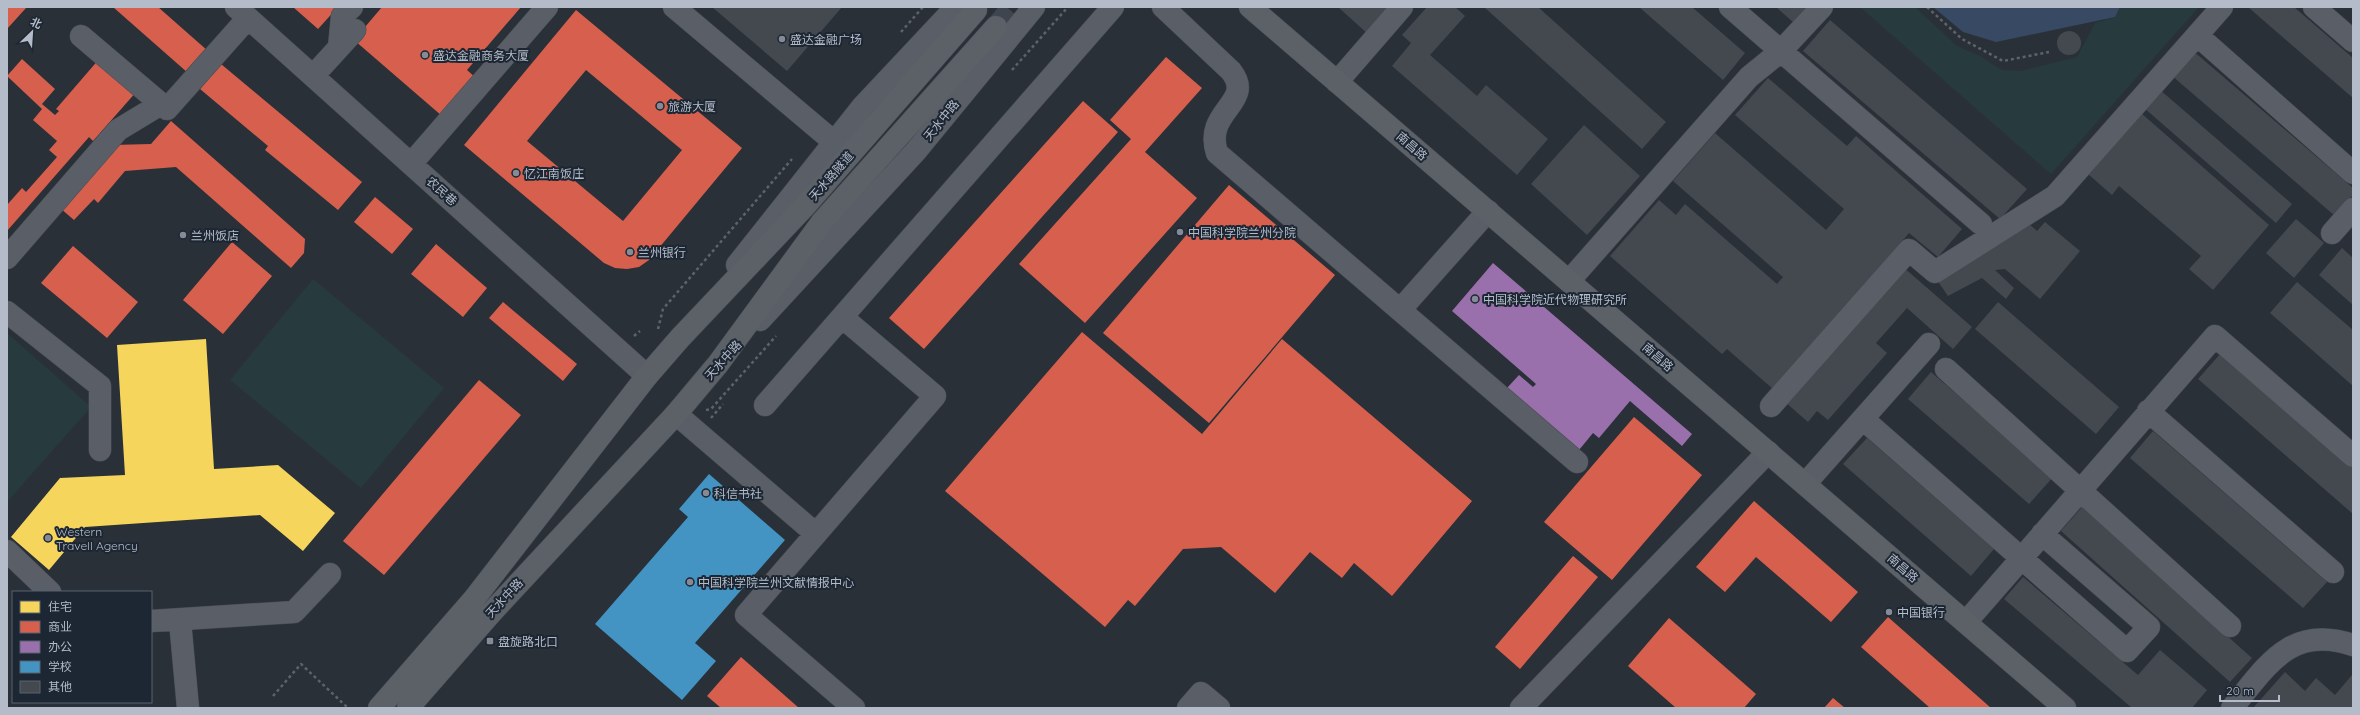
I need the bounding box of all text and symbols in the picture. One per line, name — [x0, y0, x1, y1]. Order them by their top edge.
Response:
north arrow — [12, 12, 52, 52]
text: 北 — [28, 14, 44, 32]
place label: 盛达金融广场 — [790, 32, 862, 47]
marker: 盛达金融广场 — [777, 34, 787, 44]
place label: 盛达金融商务大厦 — [433, 48, 529, 63]
marker: 盛达金融商务大厦 — [420, 50, 430, 60]
street label: 天水中路 — [920, 97, 962, 143]
place label: 旅游大厦 — [668, 99, 716, 114]
marker: 旅游大厦 — [655, 101, 665, 111]
street label: 南昌路 — [1393, 129, 1431, 163]
street label: 天水路隧道 — [806, 148, 856, 204]
place label: 忆江南饭庄 — [524, 166, 584, 181]
marker: 忆江南饭庄 — [511, 168, 521, 178]
street label: 农民巷 — [424, 173, 460, 209]
place label: 中国科学院兰州分院 — [1188, 225, 1296, 240]
marker: 中国科学院兰州分院 — [1175, 227, 1185, 237]
place label: 兰州饭店 — [191, 228, 239, 243]
marker: 兰州饭店 — [178, 230, 188, 240]
place label: 兰州银行 — [638, 245, 686, 260]
marker: 兰州银行 — [625, 247, 635, 257]
place label: 中国科学院近代物理研究所 — [1483, 292, 1627, 307]
marker: 中国科学院近代物理研究所 — [1470, 294, 1480, 304]
street label: 天水中路 — [701, 337, 745, 383]
street label: 南昌路 — [1639, 340, 1677, 374]
place label: 科信书社 — [714, 486, 762, 501]
marker: 科信书社 — [701, 488, 711, 498]
place label: Western Travell Agency — [56, 524, 138, 553]
marker: Western Travell Agency — [43, 533, 53, 543]
street label: 南昌路 — [1884, 551, 1922, 585]
street label: 天水中路 — [482, 575, 526, 621]
place label: 中国科学院兰州文献情报中心 — [698, 575, 854, 590]
marker: 中国科学院兰州文献情报中心 — [685, 577, 695, 587]
legend — [12, 591, 152, 703]
text: 住宅 — [48, 599, 72, 614]
place label: 中国银行 — [1897, 605, 1945, 620]
marker: 中国银行 — [1884, 607, 1894, 617]
text: 商业 — [48, 619, 72, 634]
place label: 盘旋路北口 — [498, 634, 558, 649]
marker: 盘旋路北口 — [485, 636, 495, 646]
text: 办公 — [48, 639, 72, 654]
text: 学校 — [48, 659, 72, 674]
scale bar — [2220, 677, 2279, 703]
text: 其他 — [48, 679, 72, 694]
text: 20 m — [2226, 683, 2254, 698]

